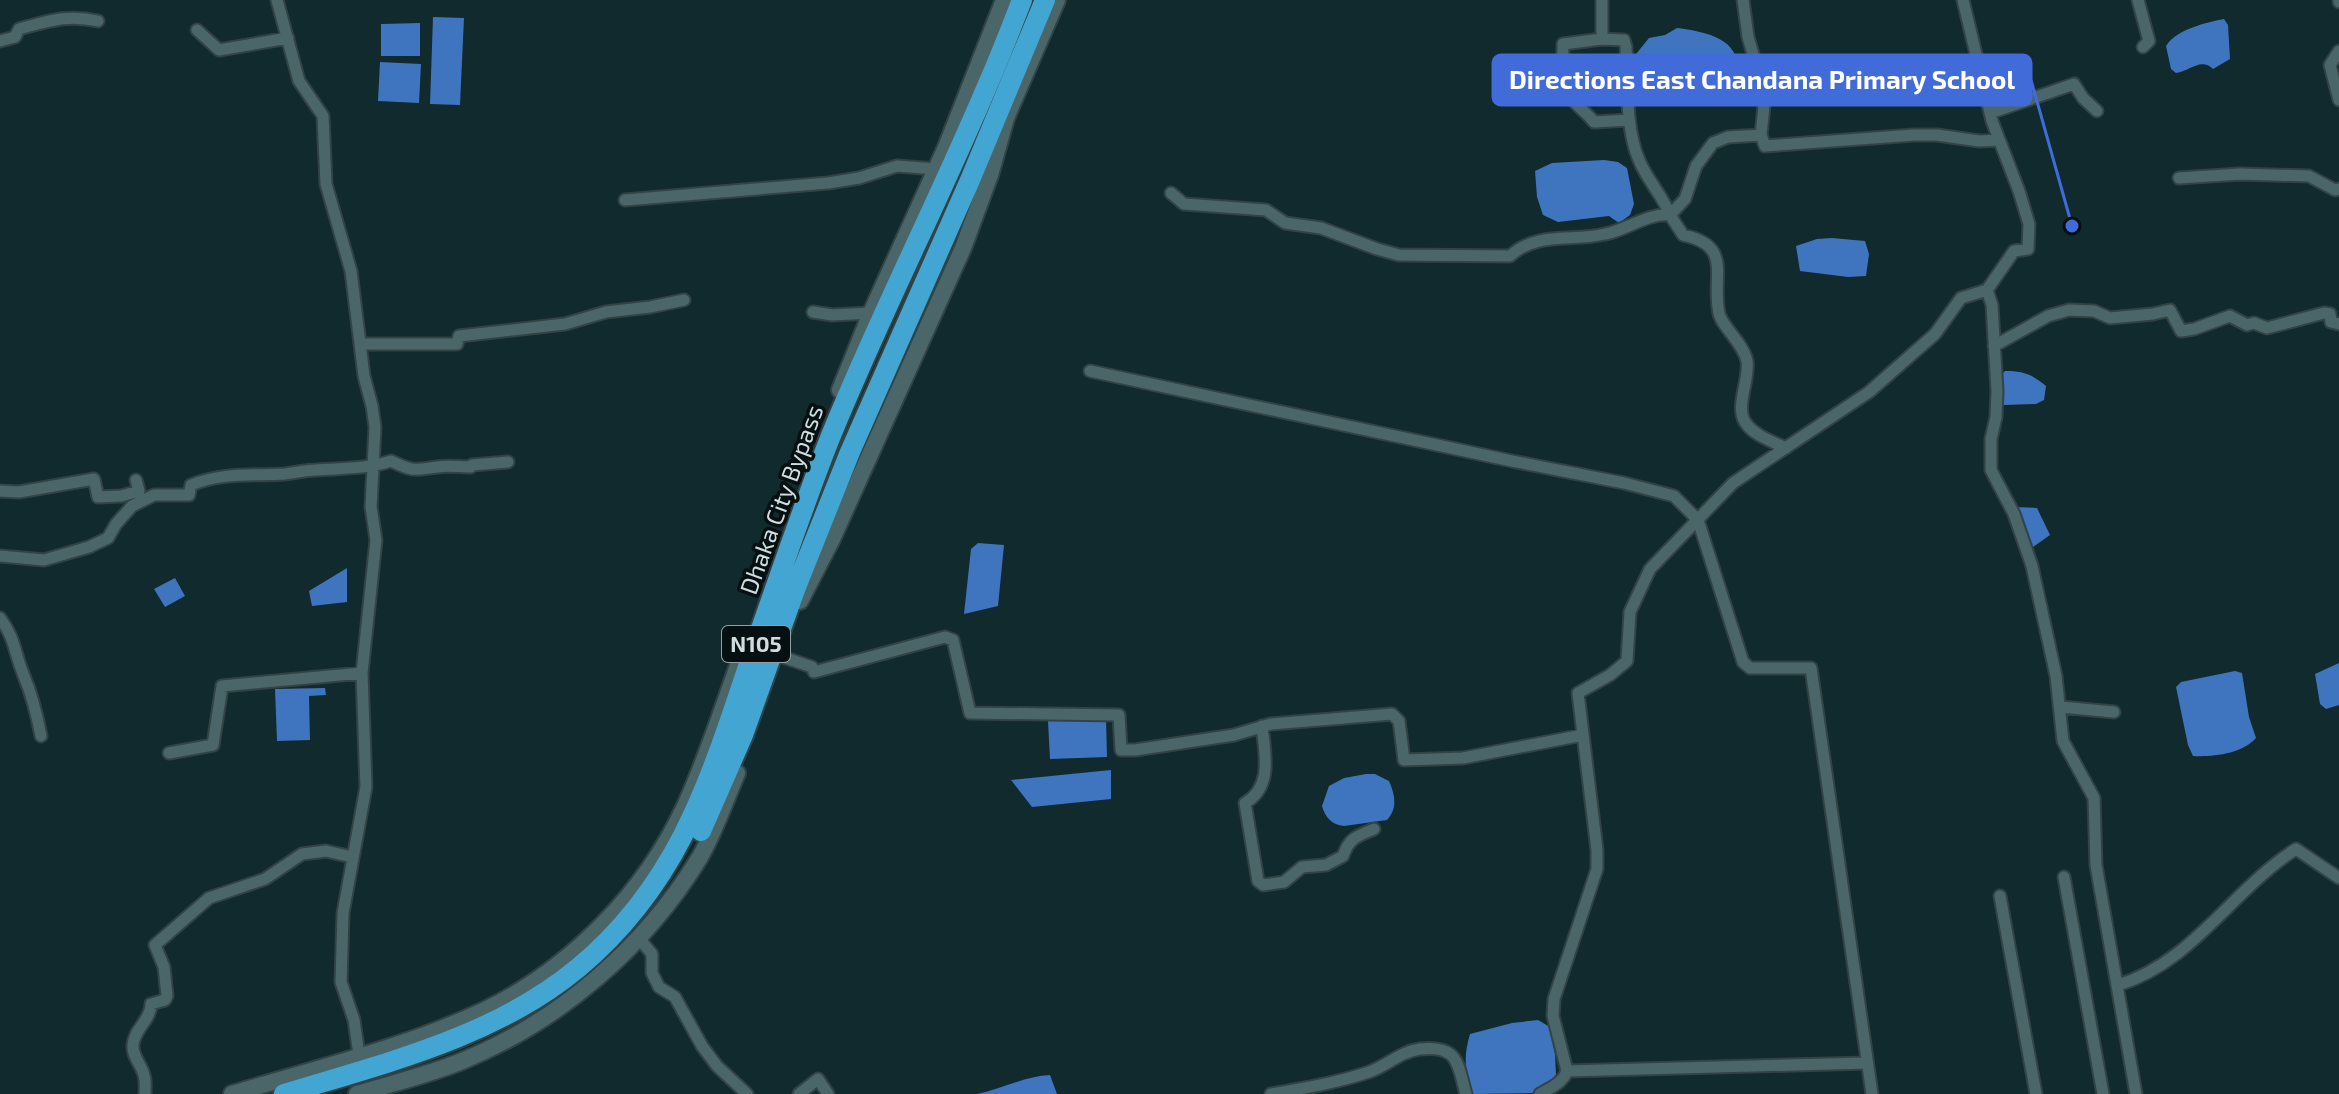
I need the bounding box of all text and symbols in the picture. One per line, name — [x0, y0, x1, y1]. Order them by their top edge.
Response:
callout: Directions East Chandana Primary School — [1493, 55, 2031, 105]
text: Directions East Chandana Primary School — [1509, 63, 2015, 95]
street label: Dhaka City Bypass — [733, 401, 828, 598]
road number: N105 — [722, 626, 790, 662]

